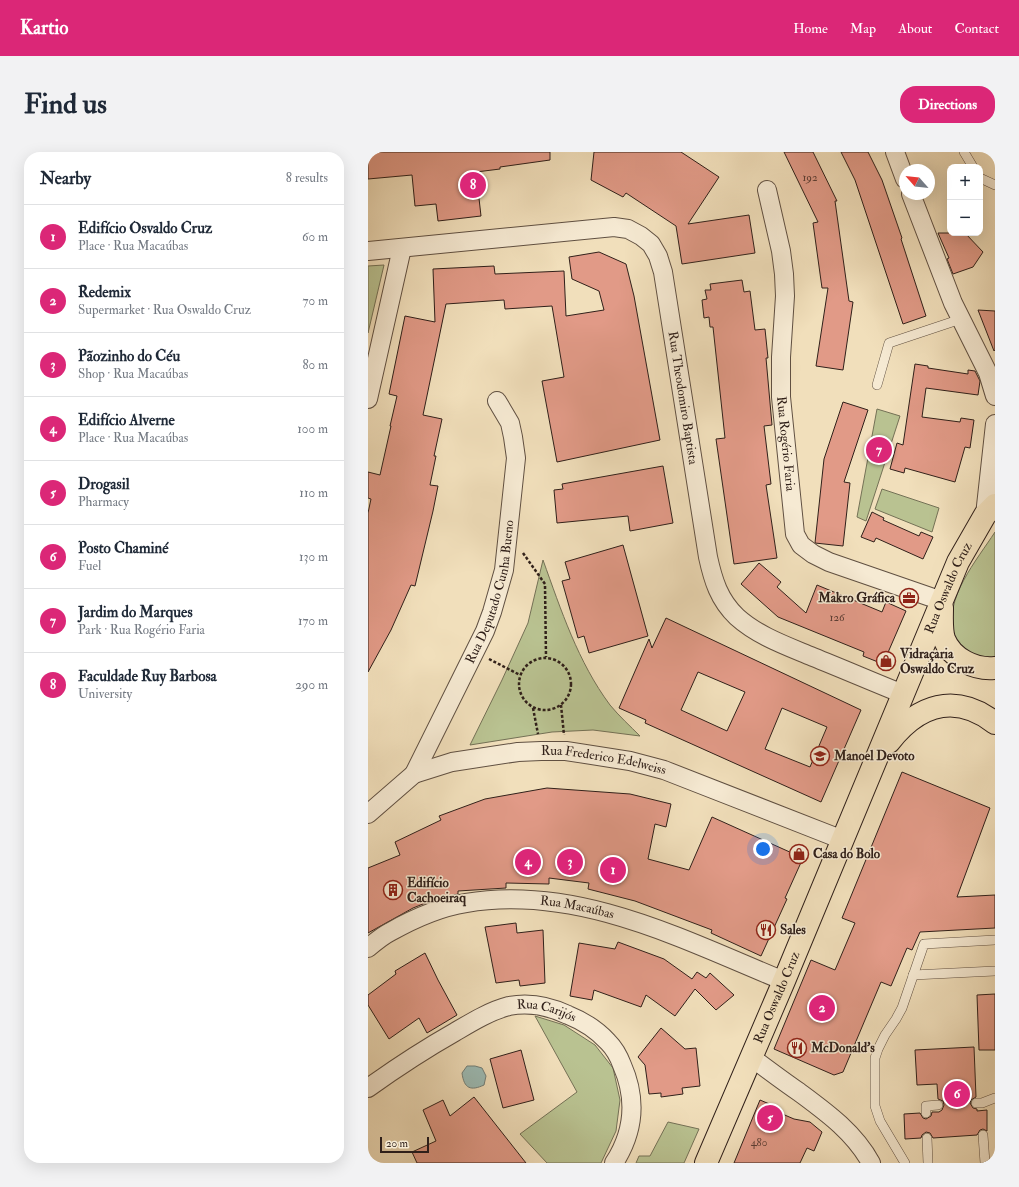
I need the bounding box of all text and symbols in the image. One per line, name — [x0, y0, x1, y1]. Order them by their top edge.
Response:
text: Kartio — [20, 16, 68, 40]
text: Home — [793, 20, 828, 37]
text: Map — [850, 20, 876, 37]
text: About — [898, 20, 932, 37]
text: Contact — [954, 20, 999, 37]
button: Directions — [900, 86, 995, 123]
text: Find us — [24, 87, 107, 122]
north arrow — [899, 164, 935, 200]
map controls — [947, 164, 983, 236]
button: + — [947, 164, 983, 200]
text: Nearby — [40, 168, 91, 189]
text: 8 results — [286, 170, 328, 186]
pin: 8 — [460, 170, 486, 200]
house number: 192 — [802, 171, 818, 184]
button: − — [947, 200, 983, 236]
text: Edifício Osvaldo Cruz — [78, 219, 212, 238]
text: 1 — [51, 229, 55, 245]
text: 60 m — [302, 229, 328, 245]
text: Place · Rua Macaúbas — [78, 238, 188, 254]
text: Redemix — [78, 283, 131, 302]
text: 2 — [50, 293, 56, 309]
text: 70 m — [303, 293, 328, 309]
text: Supermarket · Rua Oswaldo Cruz — [78, 302, 251, 318]
street label: Rua Theodomiro Baptista — [664, 330, 701, 466]
text: Pãozinho do Céu — [78, 347, 180, 366]
text: 3 — [51, 357, 56, 373]
text: 80 m — [302, 357, 328, 373]
text: Shop · Rua Macaúbas — [78, 366, 188, 382]
street label: Rua Rogério Faria — [773, 396, 799, 493]
text: Edifício Alverne — [78, 411, 175, 430]
text: 4 — [49, 421, 57, 437]
text: 100 m — [297, 421, 328, 437]
text: Place · Rua Macaúbas — [78, 430, 188, 446]
pin: 7 — [866, 435, 892, 465]
text: Drogasil — [78, 475, 130, 494]
text: 5 — [50, 485, 56, 501]
text: 110 m — [299, 485, 328, 501]
text: Pharmacy — [78, 494, 129, 510]
street label: Rua Deputado Cunha Bueno — [462, 519, 517, 666]
text: Posto Chaminé — [78, 539, 169, 558]
street label: Rua Oswaldo Cruz — [921, 539, 976, 636]
text: 6 — [50, 549, 56, 565]
text: 130 m — [299, 549, 328, 565]
text: Fuel — [78, 558, 101, 574]
office icon: Makro Gráfica — [898, 587, 920, 609]
place label: Makro Gráfica — [817, 590, 896, 606]
text: Jardim do Marques — [78, 603, 193, 622]
house number: 126 — [829, 611, 846, 624]
text: 7 — [50, 613, 56, 629]
text: 170 m — [298, 613, 328, 629]
text: Park · Rua Rogério Faria — [78, 622, 205, 638]
place label: Vidraçaria Oswaldo Cruz — [899, 646, 975, 677]
shop icon: Vidraçaria Oswaldo Cruz — [875, 650, 897, 672]
text: Faculdade Ruy Barbosa — [78, 667, 217, 686]
text: 8 — [50, 677, 56, 693]
text: 290 m — [295, 677, 328, 693]
text: University — [78, 686, 132, 702]
street label: Rua Frederico Edelweiss — [541, 743, 668, 778]
school or university icon: Manoel Devoto — [809, 745, 831, 767]
place label: Manoel Devoto — [833, 748, 915, 764]
your location — [753, 839, 773, 859]
shop icon: Casa do Bolo — [788, 843, 810, 865]
place label: Casa do Bolo — [813, 846, 881, 862]
pin: 4 — [515, 847, 541, 877]
pin: 3 — [557, 847, 583, 877]
pin: 1 — [600, 855, 626, 885]
place label: Edifício Cachoeiraq — [407, 875, 466, 907]
building icon: Edifício Cachoeiraq — [382, 879, 404, 901]
street label: Rua Macaúbas — [539, 893, 617, 923]
restaurant icon: Sales — [755, 919, 777, 941]
place label: Sales — [780, 922, 806, 938]
street label: Rua Oswaldo Cruz — [750, 948, 804, 1046]
pin: 2 — [809, 993, 835, 1023]
street label: Rua Carijós — [517, 996, 579, 1026]
restaurant icon: McDonald's — [786, 1037, 808, 1059]
place label: McDonald's — [810, 1040, 875, 1056]
pin: 6 — [944, 1079, 970, 1109]
pin: 5 — [757, 1103, 783, 1133]
scale bar — [380, 1135, 429, 1154]
house number: 480 — [751, 1136, 768, 1149]
text: 20 m — [386, 1137, 408, 1150]

